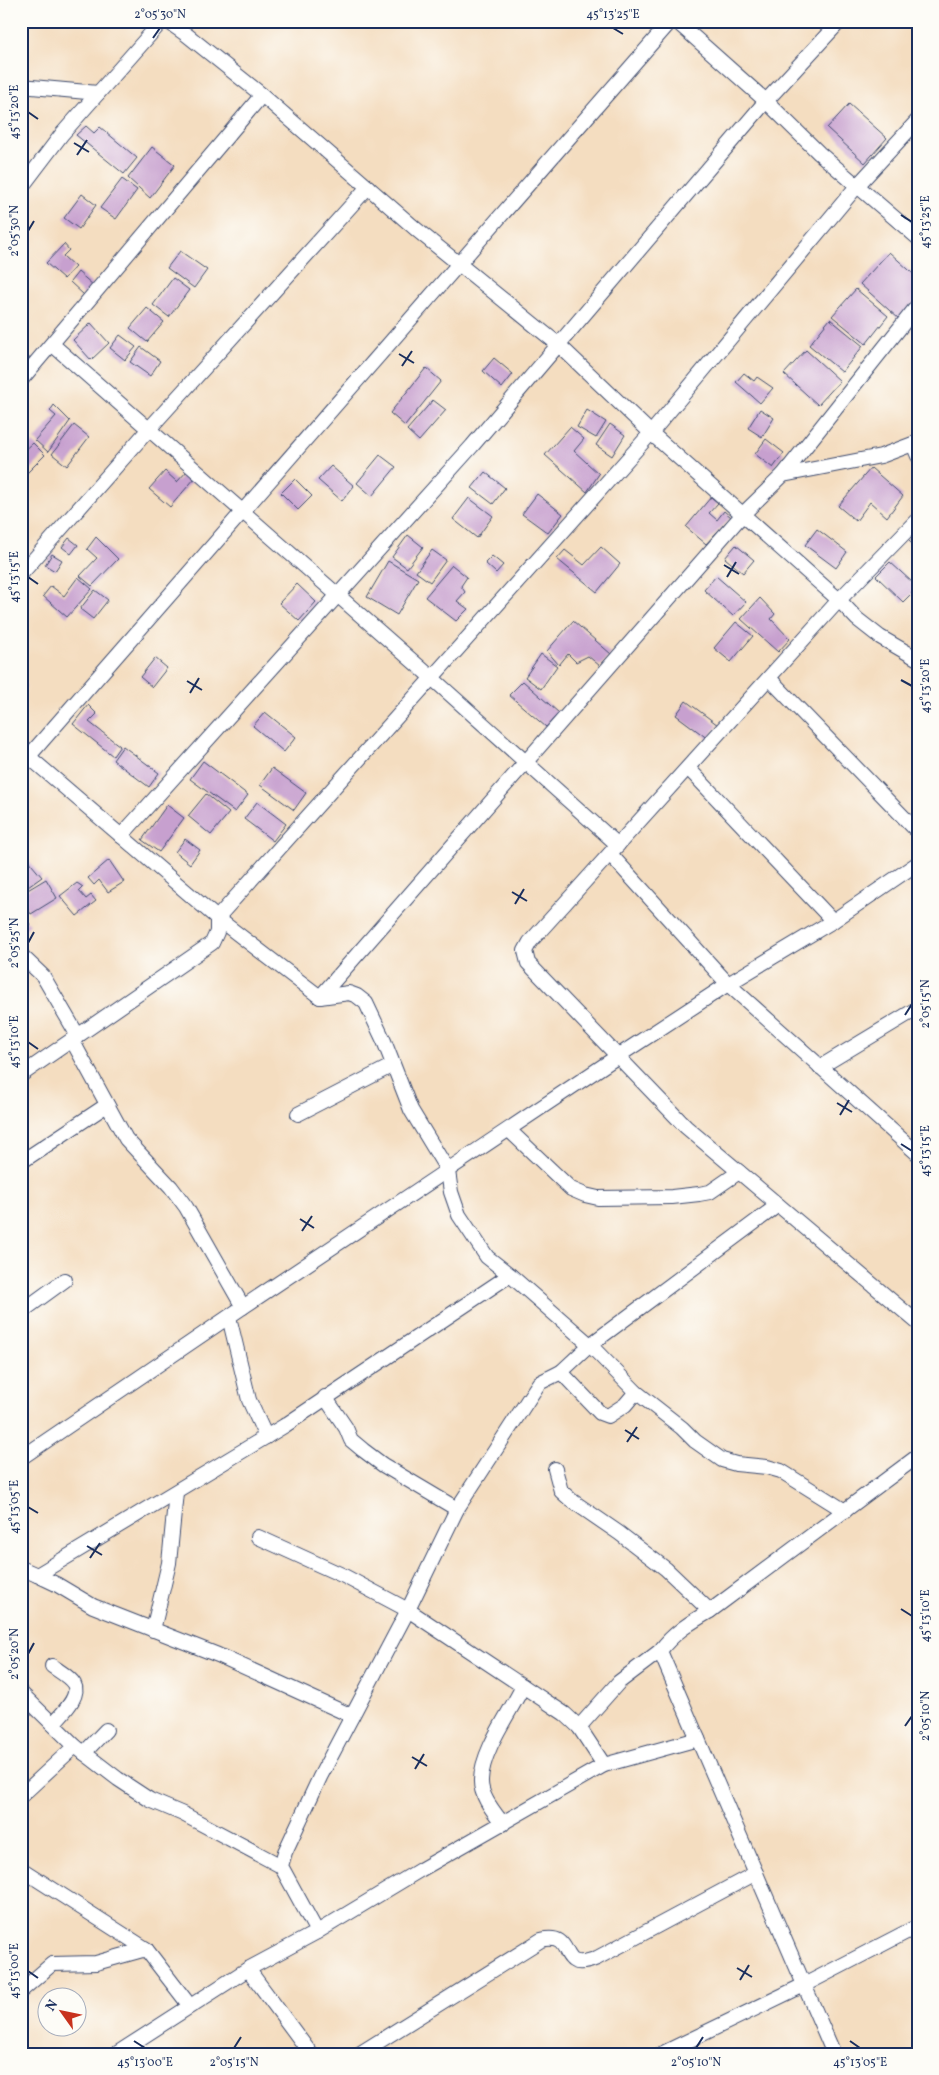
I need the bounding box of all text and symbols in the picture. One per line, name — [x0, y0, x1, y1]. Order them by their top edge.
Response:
text: 2°05'30"N — [134, 7, 186, 23]
text: 45°13'25"E — [586, 7, 640, 23]
text: 45°13'20"E — [7, 85, 23, 139]
text: 45°13'25"E — [918, 195, 934, 249]
text: 2°05'30"N — [7, 205, 23, 257]
text: 45°13'15"E — [7, 551, 23, 603]
text: 45°13'20"E — [918, 659, 934, 713]
text: 2°05'25"N — [7, 918, 23, 968]
text: 2°05'15"N — [918, 979, 934, 1029]
text: 45°13'10"E — [7, 1015, 23, 1069]
text: 45°13'15"E — [918, 1125, 934, 1177]
text: 45°13'05"E — [7, 1480, 23, 1534]
text: 45°13'10"E — [918, 1589, 934, 1643]
text: 2°05'20"N — [7, 1628, 23, 1680]
text: 2°05'10"N — [918, 1691, 934, 1741]
text: 45°13'00"E — [7, 1943, 23, 1999]
north arrow — [38, 1988, 88, 2038]
text: N — [42, 1996, 63, 2015]
text: 45°13'00"E — [117, 2055, 173, 2071]
text: 2°05'15"N — [209, 2055, 259, 2071]
text: 2°05'10"N — [671, 2055, 721, 2071]
text: 45°13'05"E — [833, 2055, 887, 2071]

